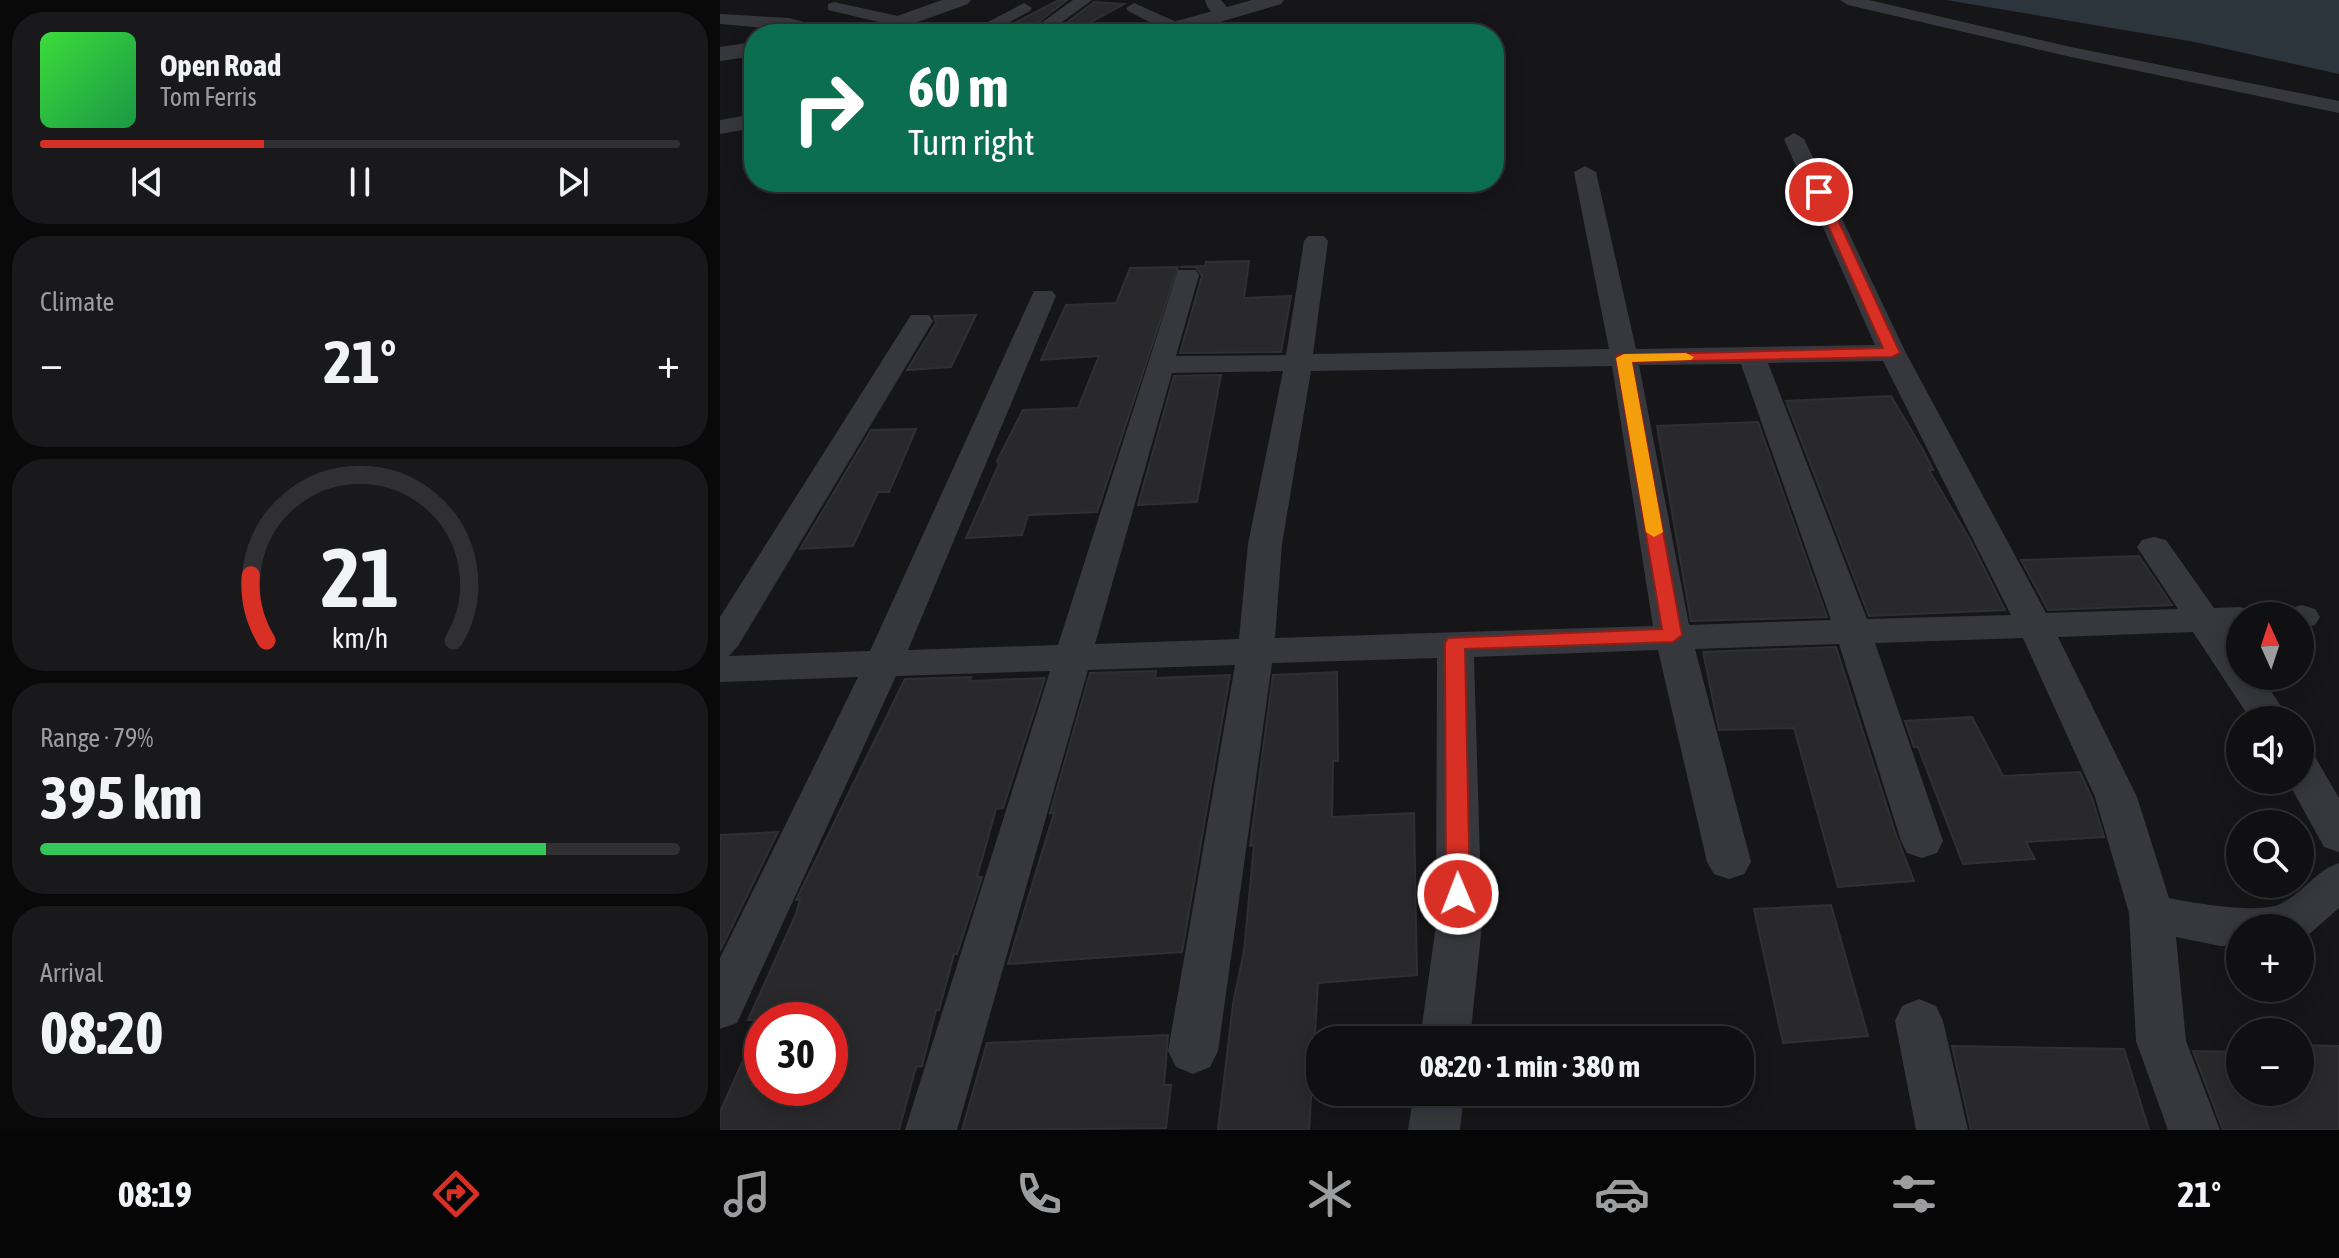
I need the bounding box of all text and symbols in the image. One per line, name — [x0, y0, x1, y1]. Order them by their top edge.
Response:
text: Open Road — [160, 48, 281, 82]
text: 60 m — [908, 55, 1009, 119]
icon: right — [776, 56, 880, 160]
text: Tom Ferris — [160, 82, 257, 112]
text: Turn right — [908, 121, 1035, 163]
pin — [1785, 158, 1853, 226]
icon: previous — [125, 160, 169, 204]
icon: pause — [338, 160, 382, 204]
icon: next — [551, 160, 595, 204]
icon: arrive — [1797, 170, 1841, 214]
text: Climate — [40, 287, 114, 317]
text: 21° — [324, 327, 396, 396]
text: − — [40, 337, 63, 387]
text: + — [657, 337, 680, 387]
text: 21 — [321, 529, 399, 625]
north arrow — [2226, 602, 2314, 690]
map controls — [2226, 602, 2314, 1106]
text: km/h — [332, 621, 388, 654]
button: sound — [2226, 706, 2314, 794]
text: Range · 79% — [40, 723, 153, 753]
text: 395 km — [40, 763, 202, 832]
button: search — [2226, 810, 2314, 898]
position arrow — [1416, 852, 1500, 936]
button: + — [2226, 914, 2314, 1002]
text: Arrival — [40, 958, 104, 988]
text: 08:20 — [40, 998, 163, 1067]
speed limit sign: 30 — [744, 1002, 848, 1106]
button: − — [2226, 1018, 2314, 1106]
text: 08:20 · 1 min · 380 m — [1420, 1049, 1640, 1083]
icon: directions — [428, 1166, 484, 1222]
icon: music — [719, 1166, 775, 1222]
icon: phone — [1011, 1166, 1067, 1222]
icon: climate — [1302, 1166, 1358, 1222]
icon: car — [1594, 1166, 1650, 1222]
icon: filters — [1886, 1166, 1942, 1222]
text: 08:19 — [118, 1173, 192, 1215]
text: 21° — [2177, 1173, 2221, 1215]

